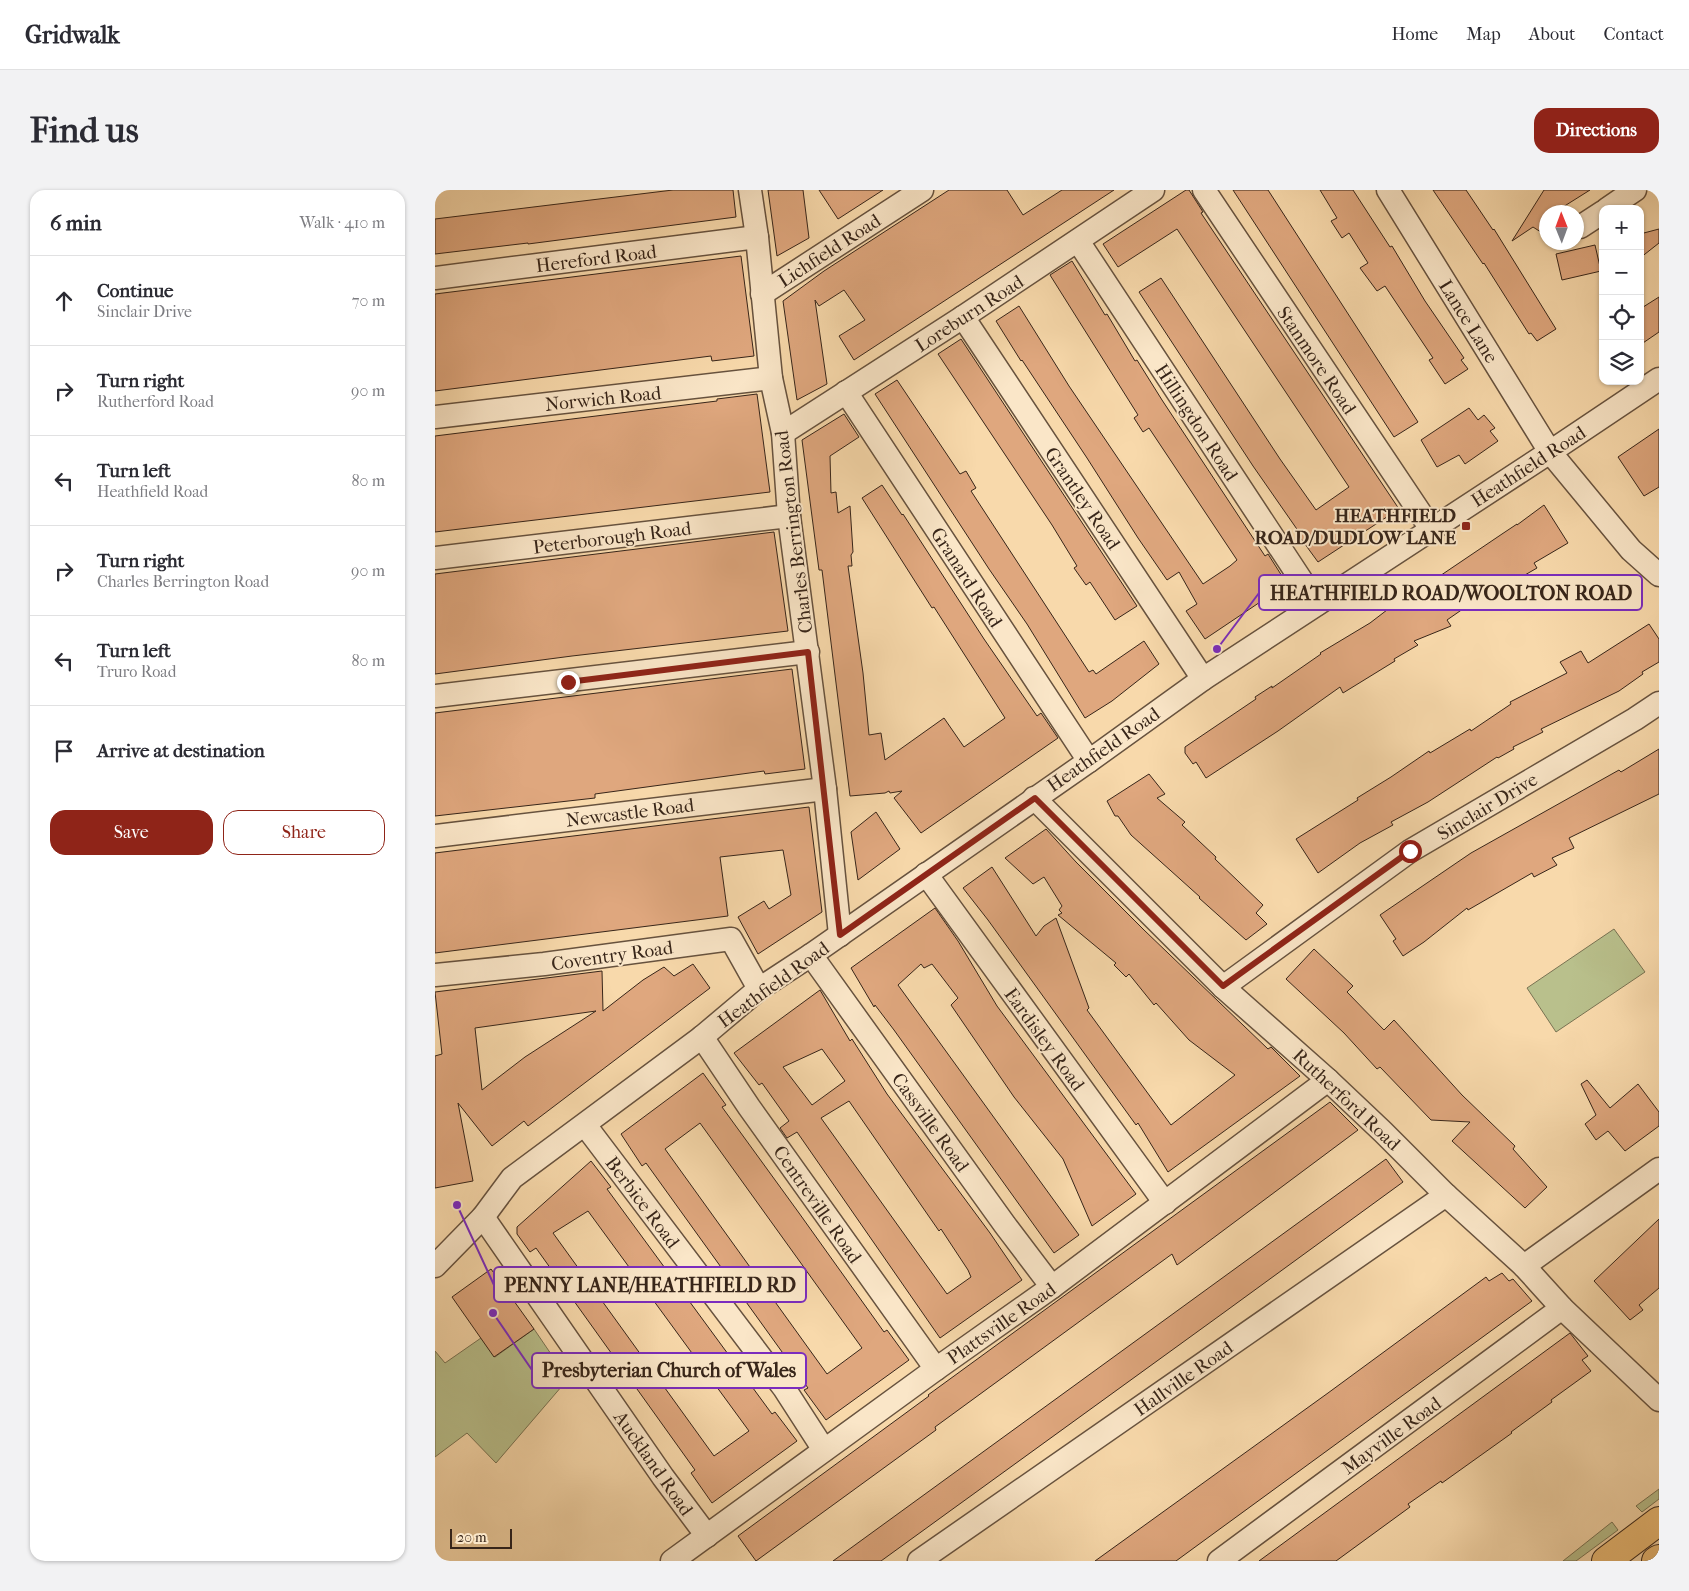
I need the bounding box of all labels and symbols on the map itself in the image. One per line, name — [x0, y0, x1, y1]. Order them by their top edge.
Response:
north arrow — [1539, 205, 1584, 250]
street label: Lichfield Road — [774, 209, 885, 292]
street label: Hereford Road — [534, 241, 658, 277]
street label: Loreburn Road — [911, 270, 1028, 357]
street label: Lance Lane — [1434, 276, 1502, 367]
street label: Stanmore Road — [1272, 302, 1361, 419]
street label: Hillingdon Road — [1150, 360, 1243, 486]
street label: Norwich Road — [544, 382, 663, 416]
street label: Heathfield Road — [1467, 421, 1591, 512]
street label: Charles Berrington Road — [771, 428, 817, 635]
street label: Grantley Road — [1040, 443, 1125, 554]
place label: HEATHFIELD ROAD/DUDLOW LANE — [1254, 505, 1456, 549]
street label: Peterborough Road — [532, 517, 693, 559]
marker: HEATHFIELD ROAD/DUDLOW LANE — [1460, 520, 1472, 532]
street label: Granard Road — [926, 523, 1007, 632]
callout: HEATHFIELD ROAD/WOOLTON ROAD — [1259, 575, 1642, 610]
text: HEATHFIELD ROAD/WOOLTON ROAD — [1270, 582, 1632, 605]
route end — [557, 671, 580, 694]
street label: Heathfield Road — [1043, 703, 1165, 797]
street label: Sinclair Drive — [1433, 768, 1542, 845]
street label: Newcastle Road — [565, 794, 696, 832]
route start — [1399, 840, 1422, 863]
street label: Coventry Road — [550, 936, 675, 975]
street label: Heathfield Road — [714, 937, 834, 1033]
street label: Eardisley Road — [999, 984, 1089, 1096]
street label: Rutherford Road — [1288, 1044, 1405, 1156]
street label: Cassville Road — [887, 1069, 974, 1177]
street label: Centreville Road — [768, 1142, 866, 1268]
street label: Berbice Road — [601, 1152, 684, 1253]
callout: PENNY LANE/HEATHFIELD RD — [494, 1267, 806, 1302]
text: PENNY LANE/HEATHFIELD RD — [504, 1274, 796, 1297]
street label: Plattsville Road — [943, 1278, 1061, 1369]
street label: Hallville Road — [1130, 1336, 1238, 1421]
callout: Presbyterian Church of Wales — [532, 1353, 806, 1388]
text: Presbyterian Church of Wales — [542, 1359, 797, 1382]
street label: Mayville Road — [1338, 1392, 1446, 1479]
street label: Auckland Road — [608, 1406, 698, 1521]
scale bar — [450, 1526, 513, 1549]

